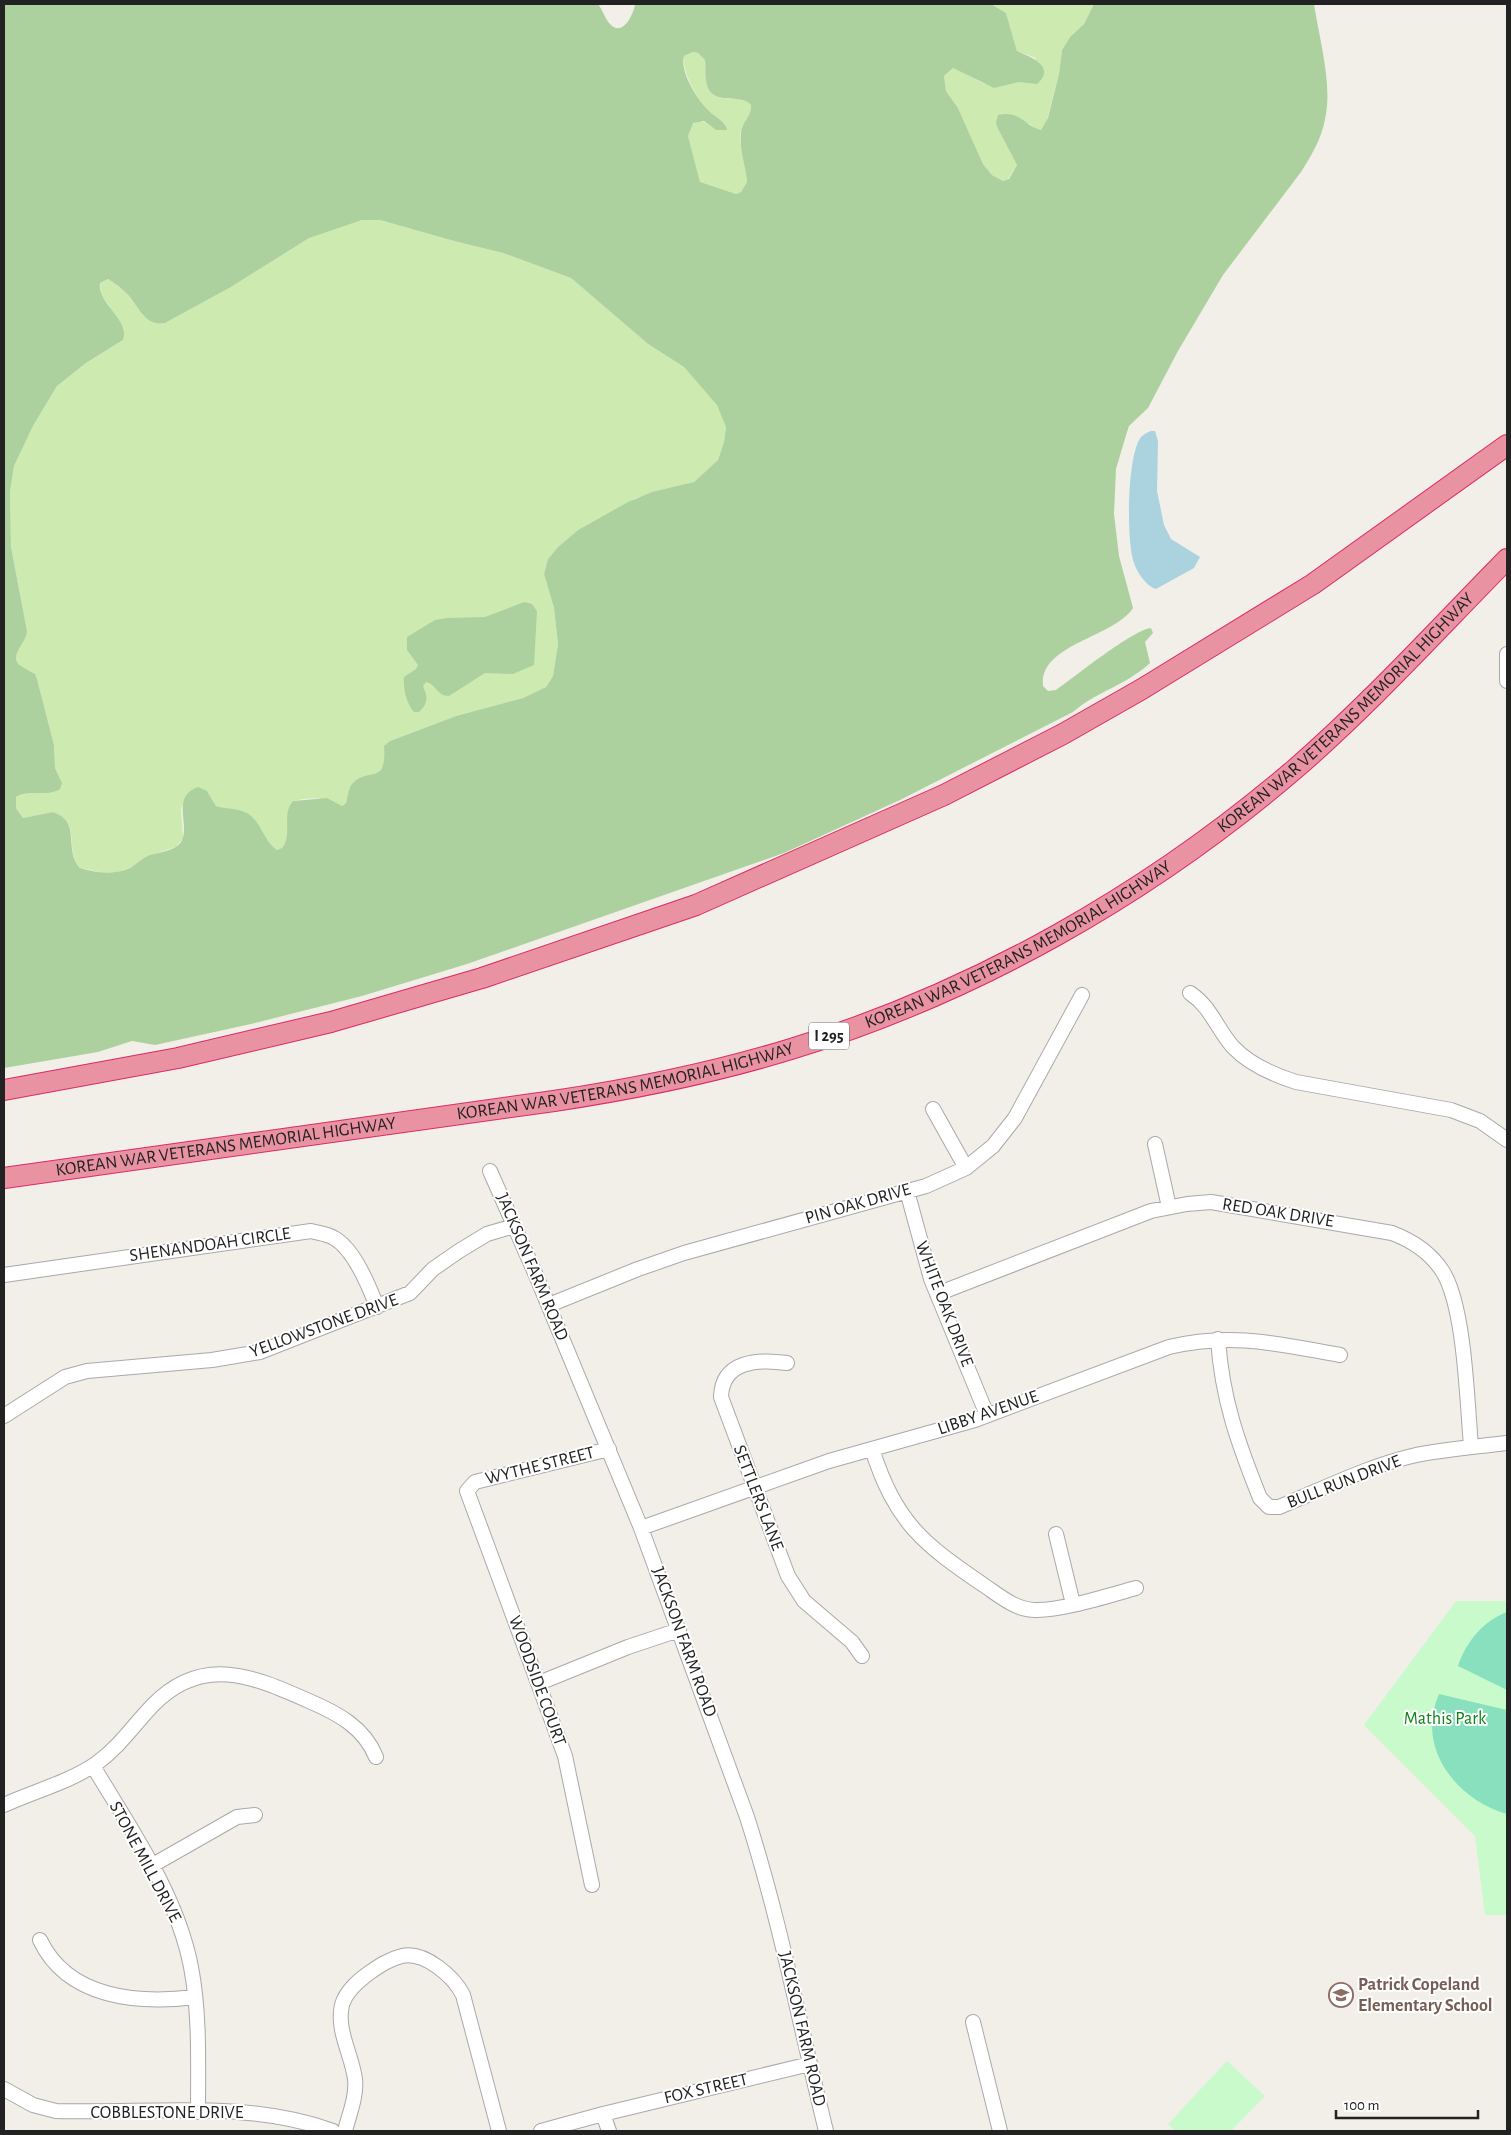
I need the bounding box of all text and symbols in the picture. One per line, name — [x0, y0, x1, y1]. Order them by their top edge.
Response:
street label: KOREAN WAR VETERANS MEMORIAL HIGHWAY — [1214, 589, 1478, 837]
street label: KOREAN WAR VETERANS MEMORIAL HIGHWAY — [863, 857, 1175, 1032]
road number: I 295 — [809, 1022, 849, 1050]
street label: KOREAN WAR VETERANS MEMORIAL HIGHWAY — [456, 1040, 797, 1124]
street label: KOREAN WAR VETERANS MEMORIAL HIGHWAY — [54, 1114, 398, 1180]
street label: PIN OAK DRIVE — [803, 1180, 913, 1228]
street label: JACKSON FARM ROAD — [493, 1191, 571, 1343]
street label: RED OAK DRIVE — [1221, 1195, 1335, 1231]
street label: SHENANDOAH CIRCLE — [128, 1225, 292, 1265]
street label: WHITE OAK DRIVE — [912, 1239, 976, 1370]
street label: YELLOWSTONE DRIVE — [248, 1291, 401, 1361]
street label: LIBBY AVENUE — [935, 1387, 1041, 1439]
street label: SETTLERS LANE — [730, 1443, 786, 1553]
street label: WYTHE STREET — [484, 1444, 596, 1488]
street label: BULL RUN DRIVE — [1285, 1452, 1404, 1512]
street label: JACKSON FARM ROAD — [649, 1565, 719, 1719]
street label: WOODSIDE COURT — [505, 1614, 569, 1749]
park label: Mathis Park — [1404, 1710, 1487, 1728]
street label: STONE MILL DRIVE — [106, 1799, 184, 1925]
street label: JACKSON FARM ROAD — [775, 1950, 829, 2108]
place label: Patrick Copeland Elementary School — [1358, 1976, 1493, 2015]
school or university icon: Patrick Copeland Elementary School — [1328, 1982, 1354, 2008]
street label: FOX STREET — [662, 2071, 750, 2107]
scale bar — [1336, 2088, 1478, 2120]
text: 100 m — [1344, 2098, 1379, 2113]
street label: COBBLESTONE DRIVE — [91, 2104, 244, 2122]

